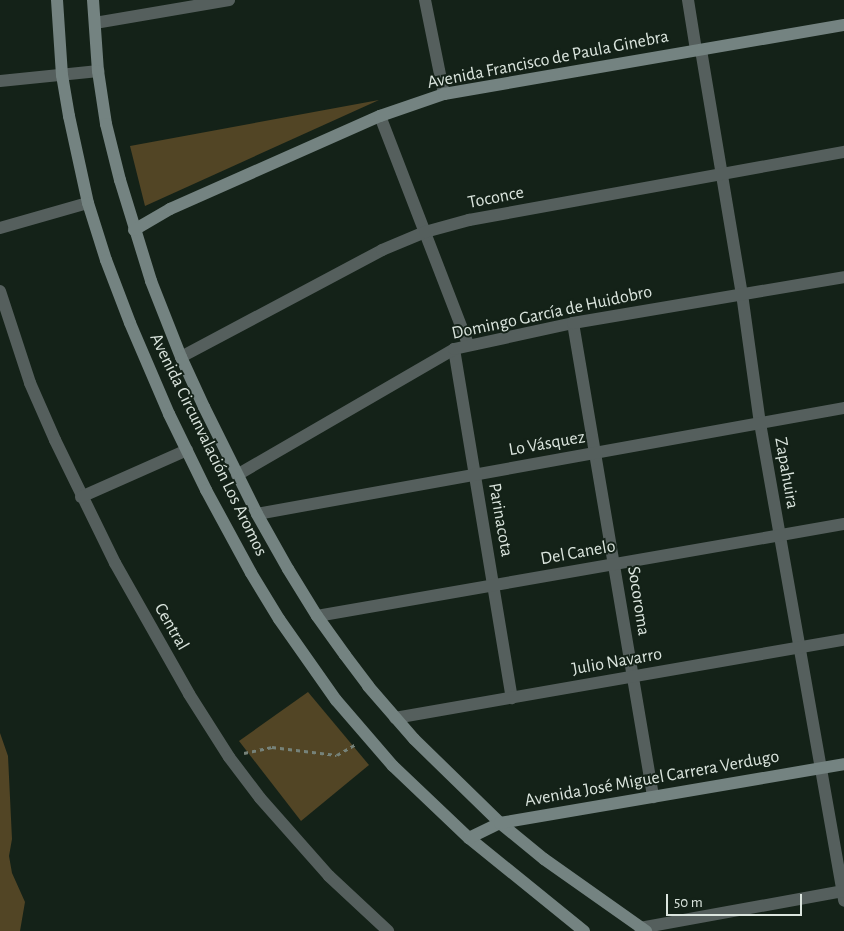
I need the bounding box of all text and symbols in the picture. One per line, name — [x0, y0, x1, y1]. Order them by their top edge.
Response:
street label: Avenida Francisco de Paula Ginebra — [426, 26, 670, 94]
street label: Toconce — [466, 182, 526, 214]
street label: Domingo García de Huidobro — [450, 281, 654, 345]
street label: Avenida Circunvalación Los Aromos — [145, 330, 271, 560]
street label: Lo Vásquez — [507, 427, 587, 461]
street label: Zapahuira — [769, 436, 803, 510]
street label: Parinacota — [483, 481, 517, 559]
street label: Del Canelo — [539, 536, 617, 570]
street label: Socoroma — [622, 565, 654, 637]
street label: Central — [149, 600, 193, 654]
street label: Julio Navarro — [570, 643, 664, 681]
street label: Avenida José Miguel Carrera Verdugo — [523, 746, 781, 812]
scale bar — [669, 884, 805, 916]
text: 50 m — [674, 895, 703, 910]

